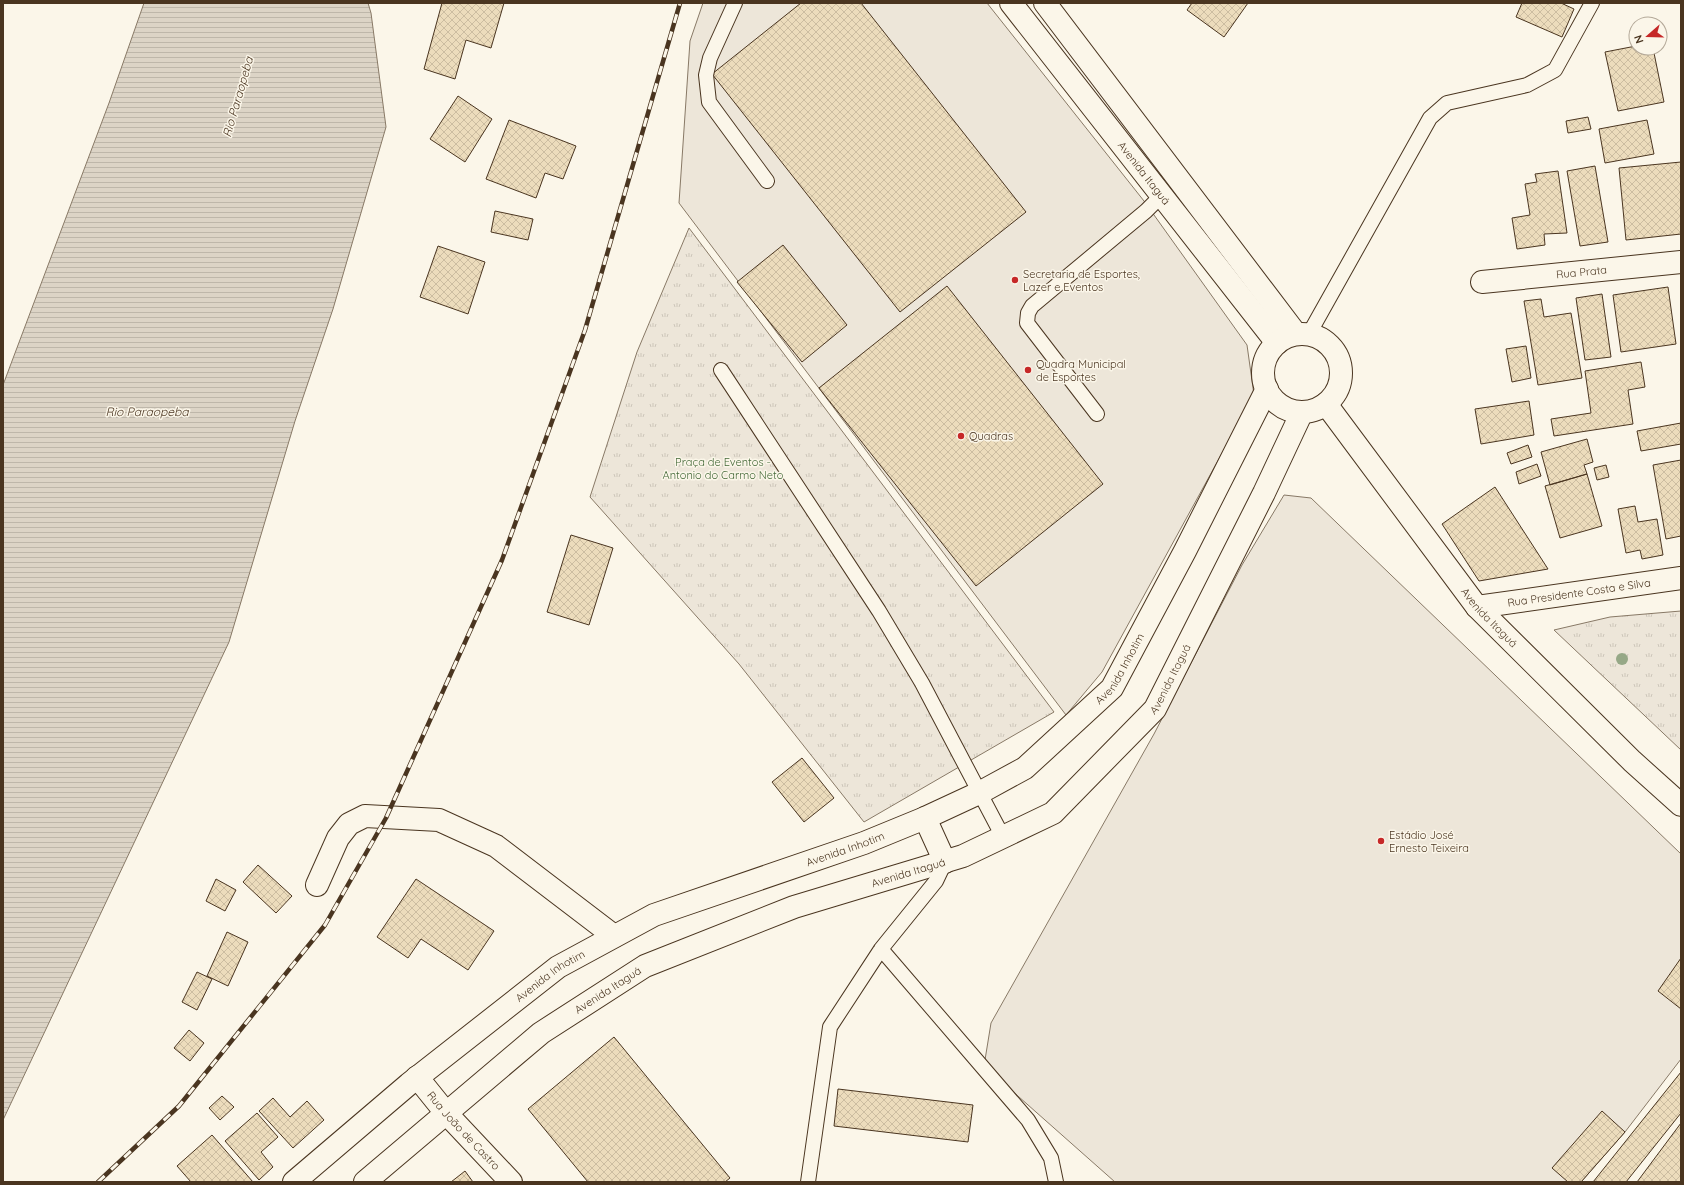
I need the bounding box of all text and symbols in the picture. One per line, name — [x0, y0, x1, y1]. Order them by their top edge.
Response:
north arrow — [1628, 16, 1668, 56]
text: N — [1631, 33, 1647, 46]
water label: Rio Paraopeba — [219, 54, 256, 139]
street label: Avenida Itaguá — [1115, 139, 1173, 208]
street label: Rua Prata — [1555, 262, 1608, 282]
place label: Secretaria de Esportes, Lazer e Eventos — [1023, 267, 1140, 294]
marker: Secretaria de Esportes, Lazer e Eventos — [1010, 275, 1020, 285]
place label: Quadra Municipal de Esportes — [1036, 357, 1126, 384]
marker: Quadra Municipal de Esportes — [1023, 365, 1033, 375]
water label: Rio Paraopeba — [105, 404, 189, 419]
place label: Quadras — [969, 429, 1013, 443]
marker: Quadras — [956, 431, 966, 441]
park label: Praça de Eventos - Antonio do Carmo Neto — [663, 455, 784, 482]
street label: Rua Presidente Costa e Silva — [1506, 575, 1652, 610]
street label: Avenida Itaguá — [1458, 585, 1521, 650]
street label: Avenida Inhotim — [1092, 631, 1147, 707]
street label: Avenida Itaguá — [1147, 642, 1194, 717]
street label: Avenida Inhotim — [804, 828, 886, 869]
place label: Estádio José Ernesto Teixeira — [1389, 828, 1469, 855]
marker: Estádio José Ernesto Teixeira — [1376, 836, 1386, 846]
street label: Avenida Itaguá — [870, 855, 947, 890]
street label: Avenida Inhotim — [512, 947, 587, 1005]
street label: Avenida Itaguá — [572, 963, 644, 1017]
street label: Rua João de Castro — [424, 1088, 503, 1173]

